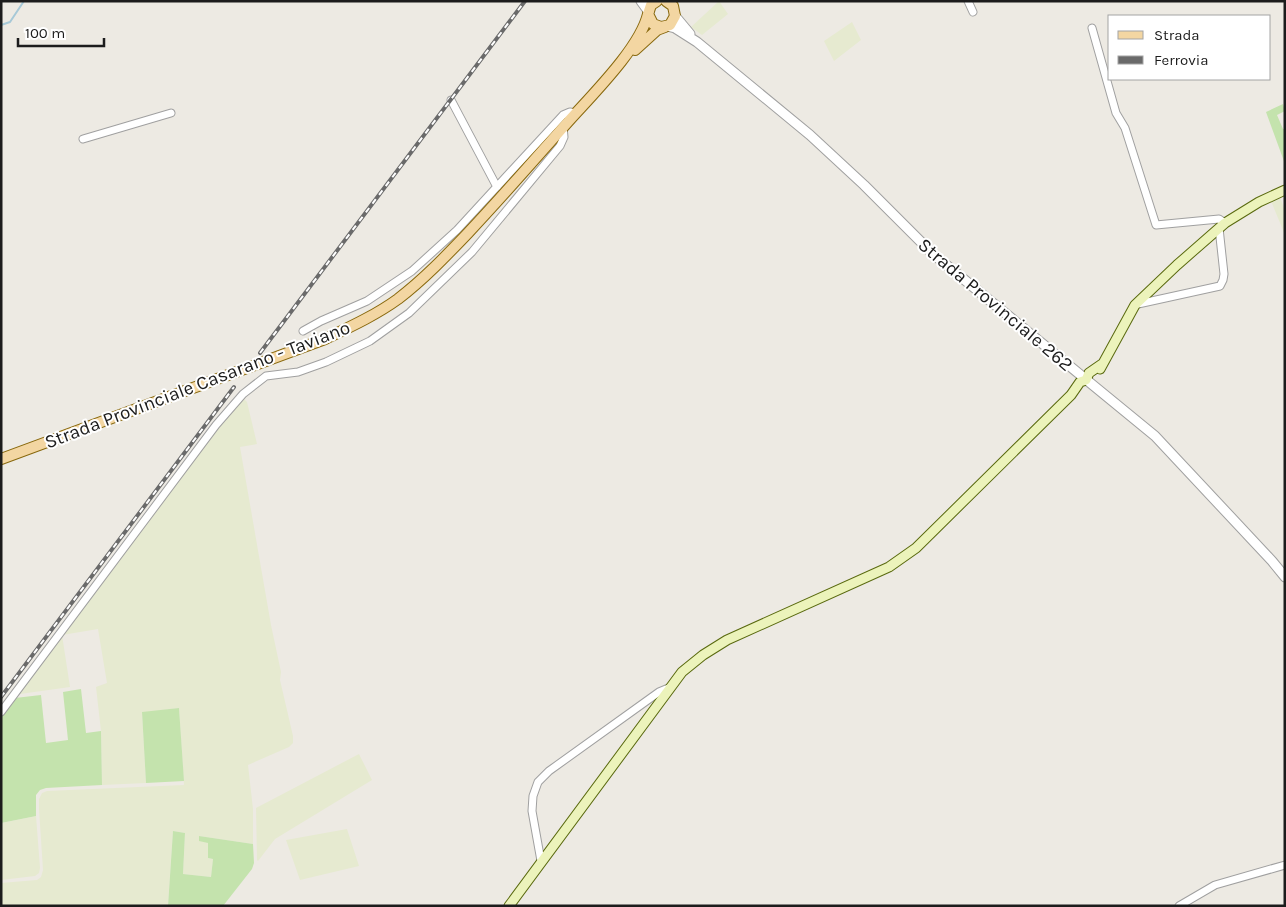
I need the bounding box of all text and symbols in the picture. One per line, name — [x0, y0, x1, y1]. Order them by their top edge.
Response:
scale bar — [18, 15, 104, 47]
legend — [1108, 15, 1271, 80]
text: 100 m — [25, 24, 65, 42]
text: Strada — [1154, 26, 1200, 44]
text: Ferrovia — [1154, 51, 1208, 69]
street label: Strada Provinciale 262 — [914, 234, 1077, 376]
street label: Strada Provinciale Casarano - Taviano — [42, 316, 353, 454]

